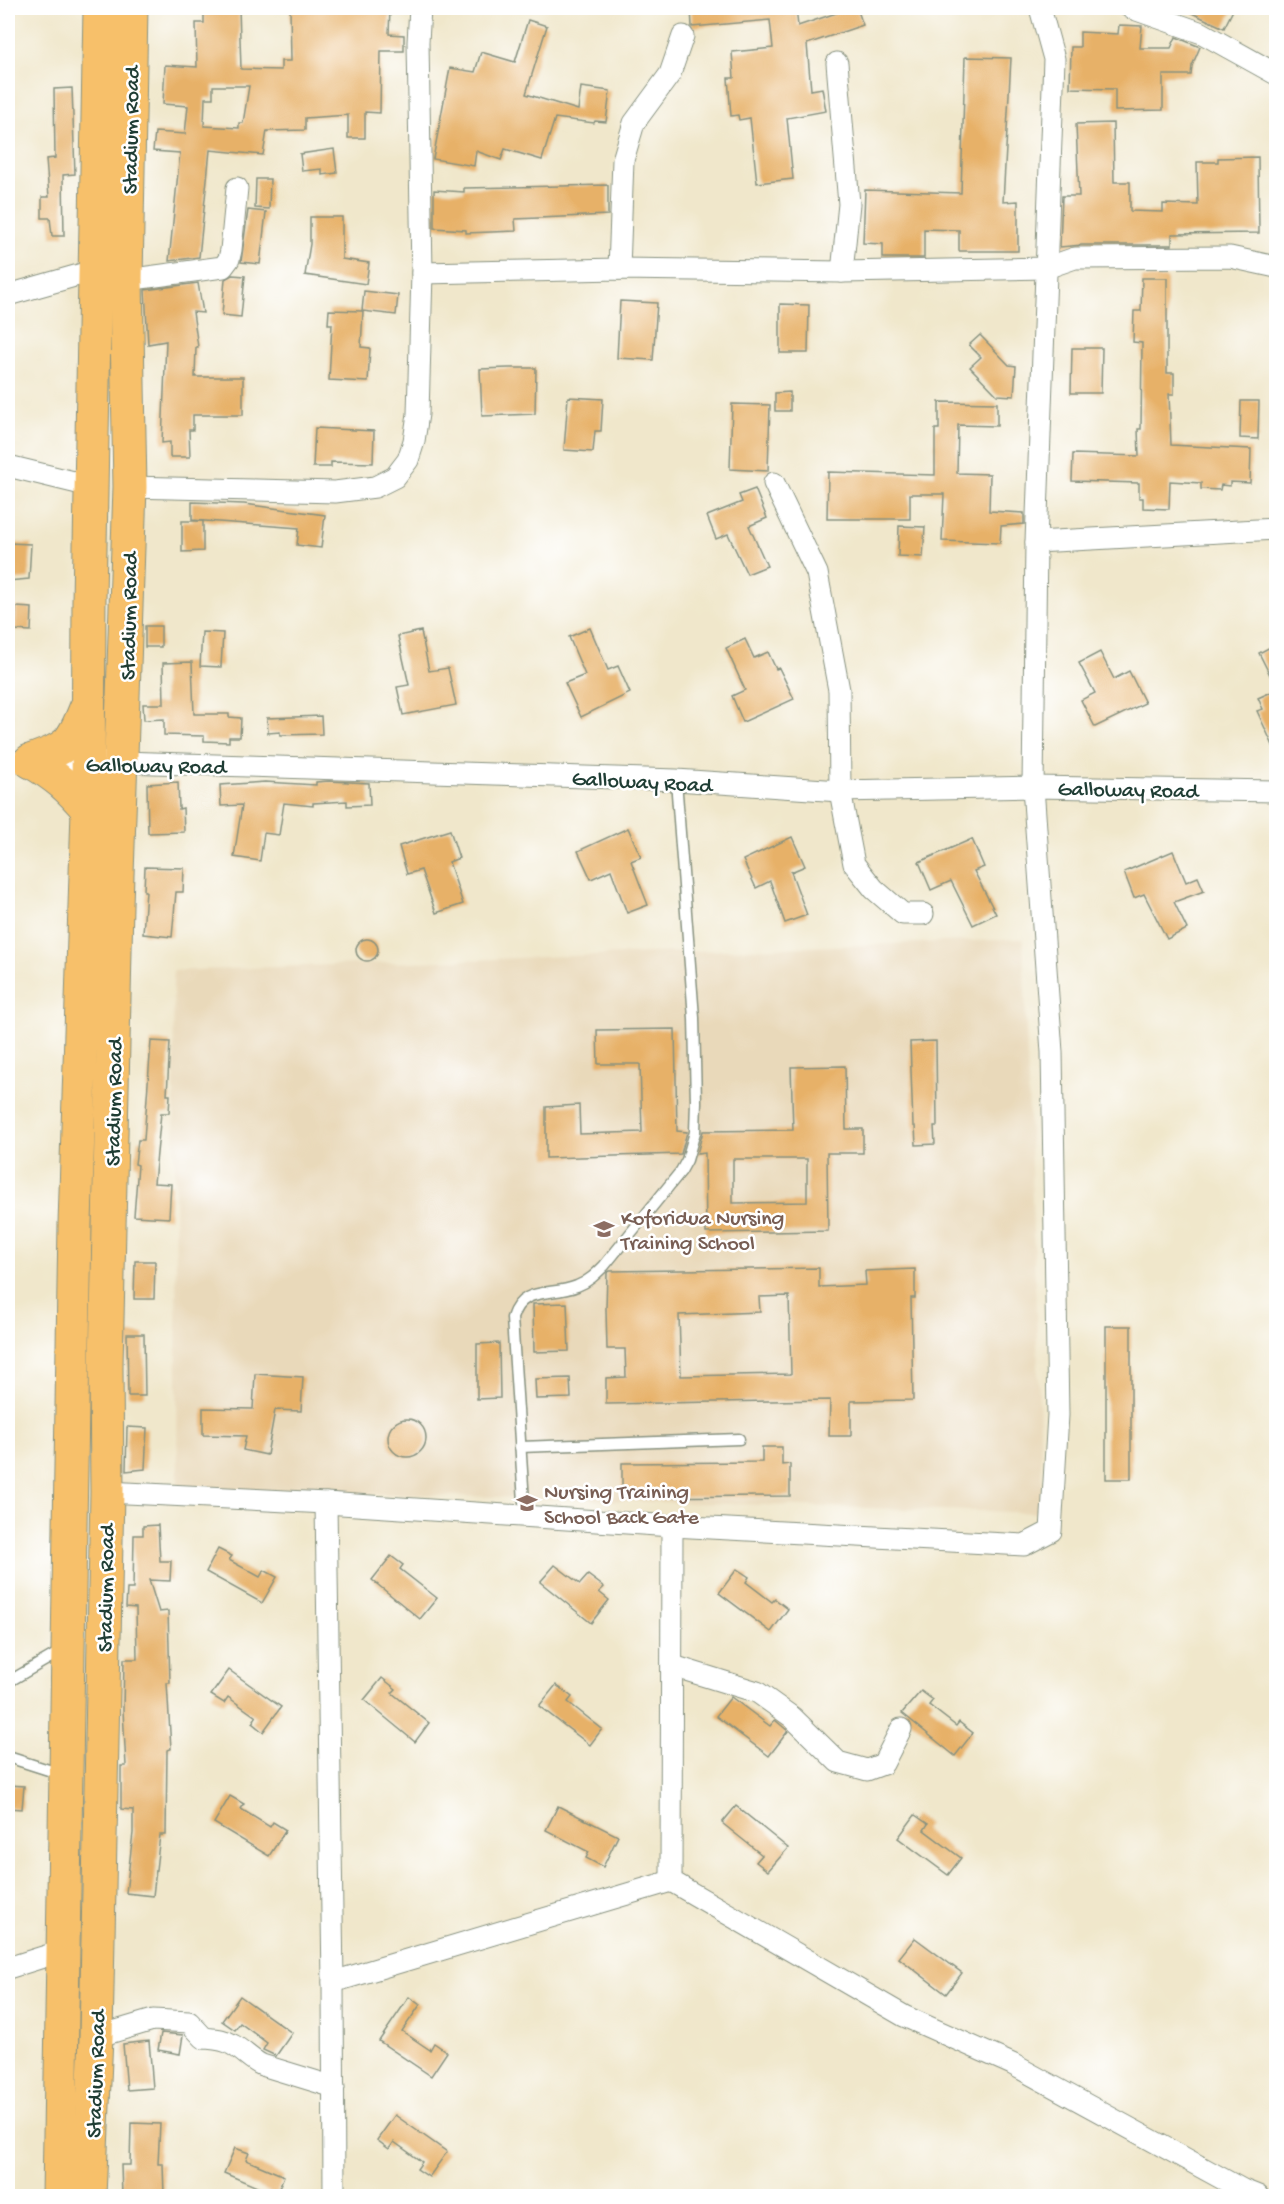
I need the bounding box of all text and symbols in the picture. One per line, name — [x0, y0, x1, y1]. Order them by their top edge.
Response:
street label: Stadium Road — [119, 64, 147, 194]
street label: Stadium Road — [117, 550, 145, 680]
street label: Galloway Road — [85, 754, 229, 782]
street label: Galloway Road — [571, 767, 715, 801]
street label: Galloway Road — [1057, 778, 1201, 806]
street label: Stadium Road — [102, 1036, 130, 1166]
place label: Koforidua Nursing Training School — [619, 1207, 784, 1258]
school or university icon: Koforidua Nursing Training School — [592, 1217, 616, 1241]
place label: Nursing Training School Back Gate — [544, 1481, 699, 1532]
school or university icon: Nursing Training School Back Gate — [515, 1491, 539, 1515]
street label: Stadium Road — [94, 1522, 122, 1652]
street label: Stadium Road — [83, 2007, 113, 2139]

